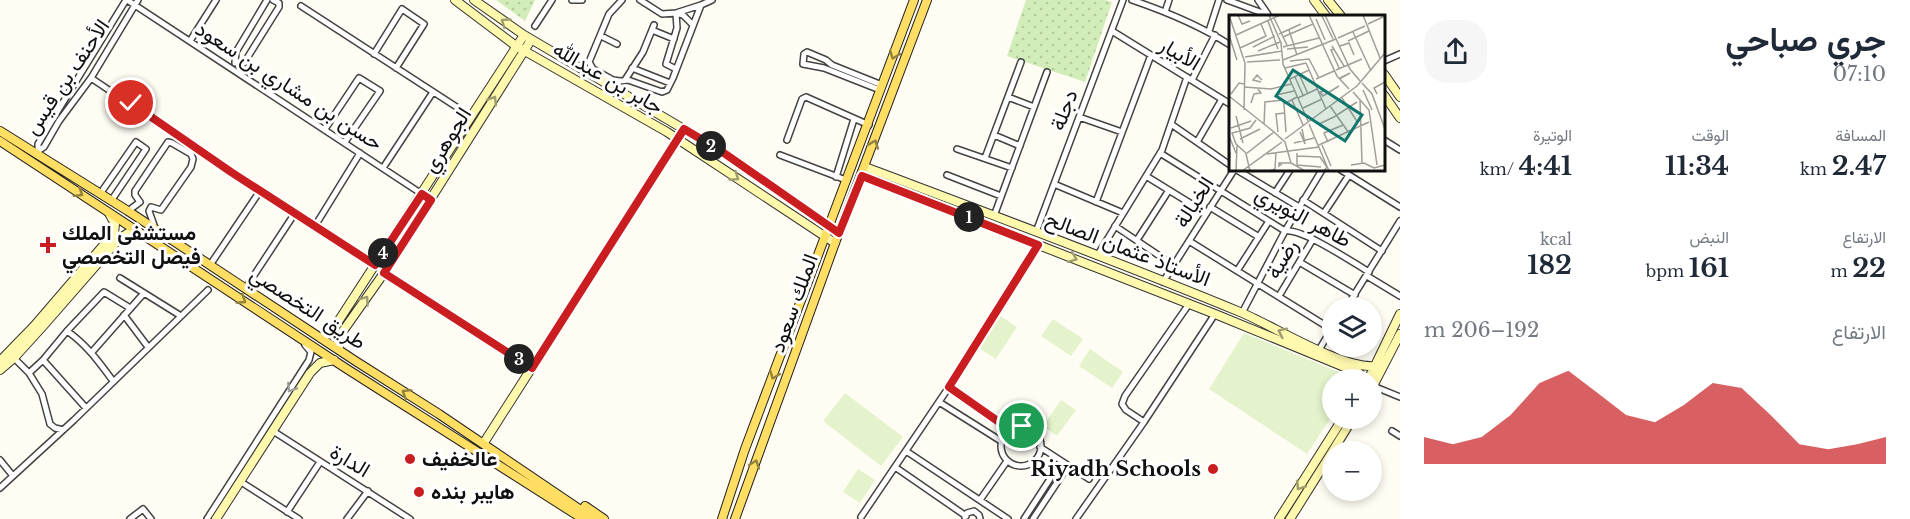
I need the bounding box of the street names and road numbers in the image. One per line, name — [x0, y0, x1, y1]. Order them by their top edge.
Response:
street label: الأحنف بن قيس — [19, 14, 115, 140]
street label: حسن بن مشاري بن سعود — [188, 16, 388, 160]
street label: الأبيار — [1154, 31, 1205, 76]
street label: جابر بن عبدالله — [548, 36, 668, 120]
street label: دجلة — [1044, 86, 1084, 134]
street label: الجوهري — [417, 103, 481, 180]
street label: الخيالة — [1168, 172, 1220, 232]
street label: طاهر النويري — [1248, 181, 1356, 257]
street label: الأستاذ عثمان الصالح — [1042, 206, 1214, 293]
street label: رضية — [1260, 234, 1304, 284]
street label: الملك سعود — [764, 250, 824, 356]
street label: طريق التخصصي — [243, 261, 371, 358]
street label: الدارة — [325, 439, 375, 483]

